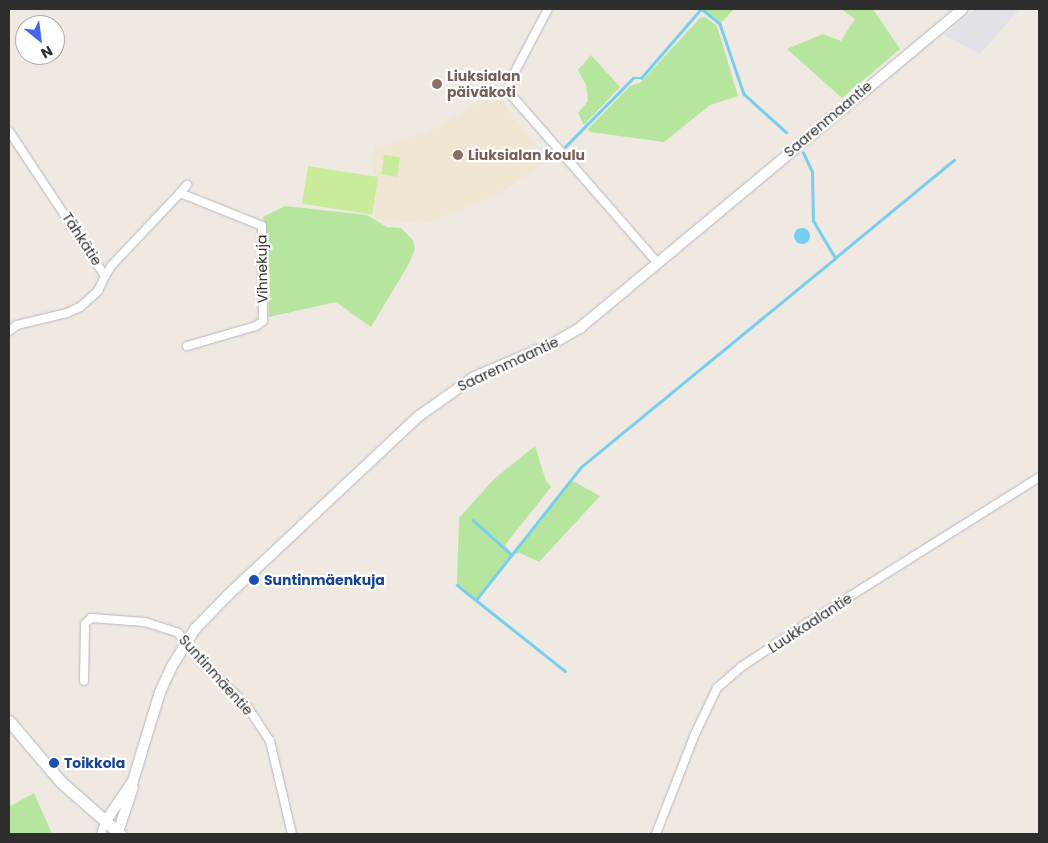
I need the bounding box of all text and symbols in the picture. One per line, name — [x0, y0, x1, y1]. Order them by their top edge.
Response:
north arrow — [15, 15, 65, 65]
text: N — [37, 41, 56, 64]
place label: Liuksialan päiväkoti — [447, 68, 520, 100]
street label: Saarenmaantie — [781, 77, 875, 161]
marker: Liuksialan päiväkoti — [431, 78, 443, 90]
place label: Liuksialan koulu — [468, 147, 585, 163]
marker: Liuksialan koulu — [452, 149, 464, 161]
street label: Tähkätie — [59, 209, 105, 269]
street label: Vihnekuja — [253, 235, 271, 303]
street label: Saarenmaantie — [455, 333, 561, 395]
place label: Suntinmäenkuja — [264, 572, 385, 588]
marker: Suntinmäenkuja — [248, 574, 260, 586]
street label: Luukkaalantie — [765, 590, 855, 656]
street label: Suntinmäentie — [176, 631, 256, 719]
place label: Toikkola — [64, 755, 125, 771]
marker: Toikkola — [48, 757, 60, 769]

